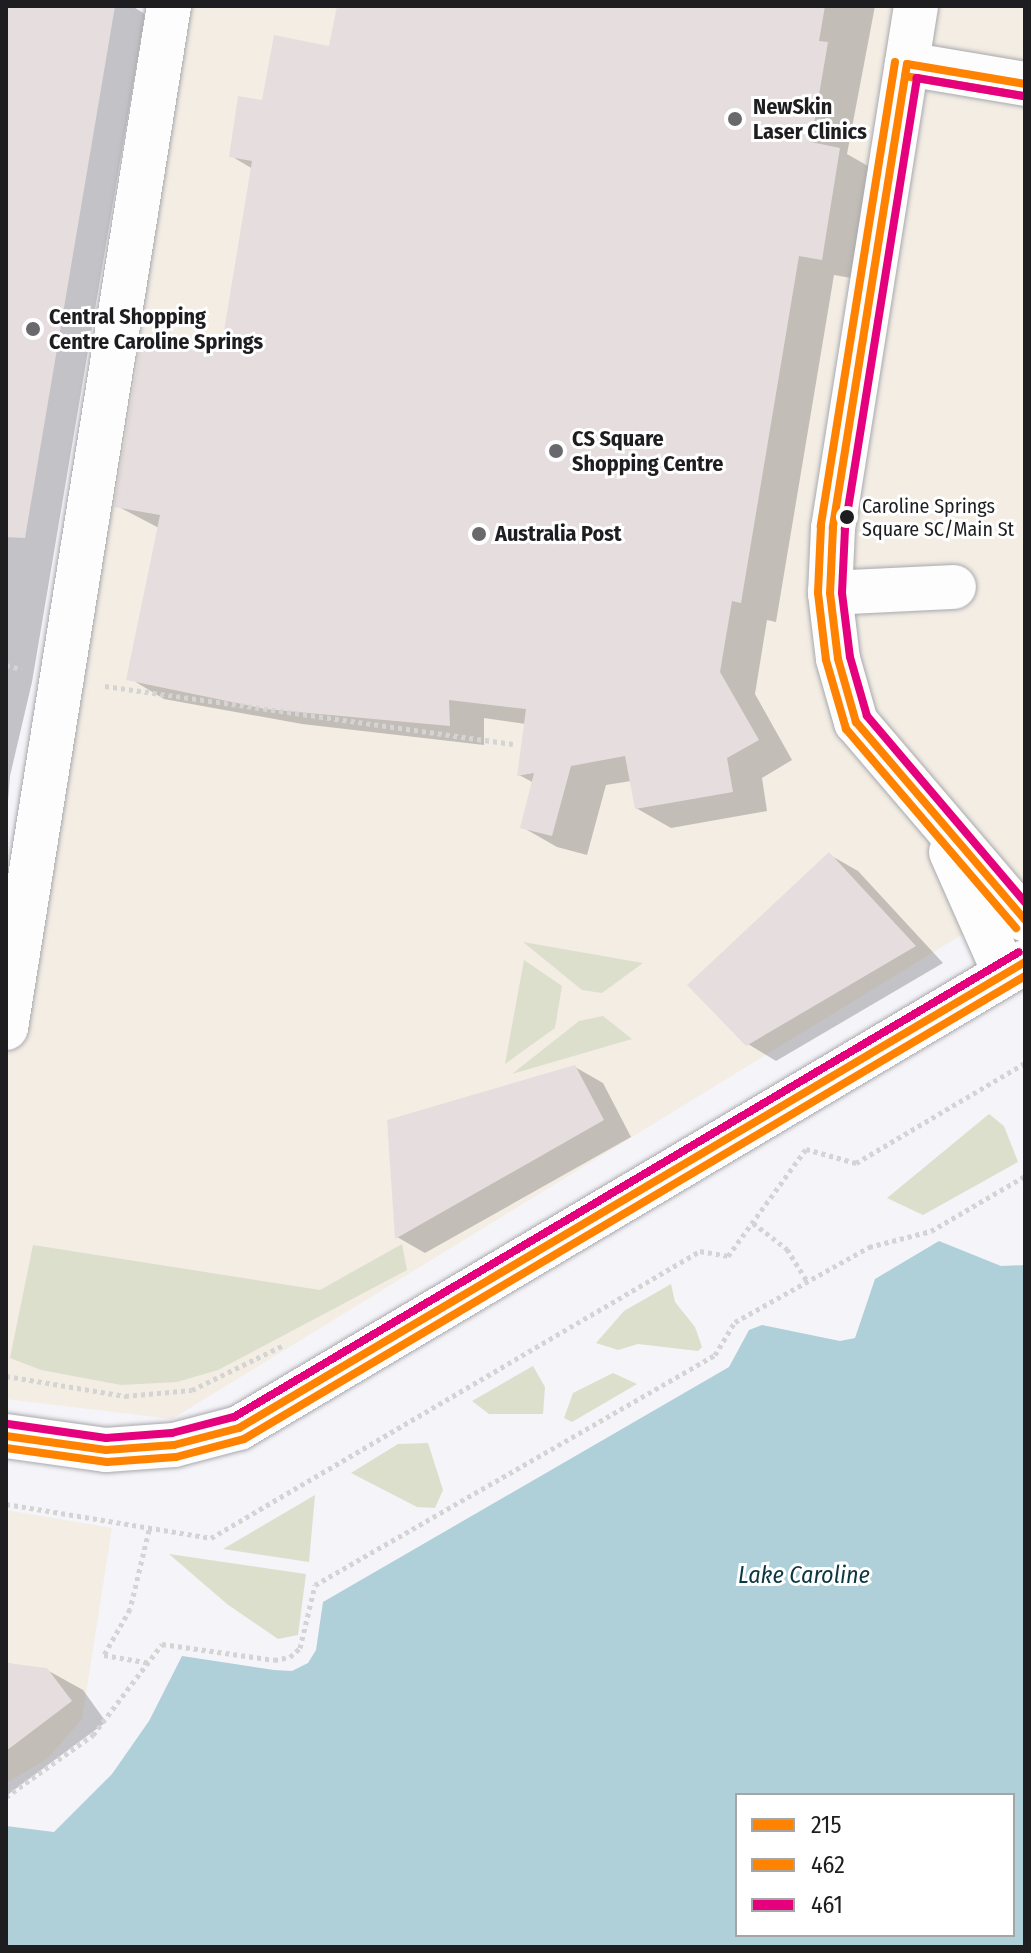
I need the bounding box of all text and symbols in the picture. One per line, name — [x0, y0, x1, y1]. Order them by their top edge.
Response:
place label: NewSkin Laser Clinics — [753, 93, 867, 144]
marker: NewSkin Laser Clinics — [724, 108, 746, 130]
place label: Central Shopping Centre Caroline Springs — [49, 303, 263, 354]
marker: Central Shopping Centre Caroline Springs — [24, 320, 42, 338]
place label: CS Square Shopping Centre — [572, 425, 723, 476]
marker: CS Square Shopping Centre — [547, 442, 565, 460]
place label: Caroline Springs Square SC/Main St — [862, 494, 1014, 541]
marker: Caroline Springs Square SC/Main St — [839, 509, 855, 525]
place label: Australia Post — [495, 521, 622, 547]
marker: Australia Post — [470, 525, 488, 543]
water label: Lake Caroline — [738, 1562, 870, 1590]
legend — [735, 1793, 1015, 1937]
text: 215 — [811, 1811, 841, 1839]
text: 462 — [811, 1851, 845, 1879]
text: 461 — [811, 1891, 843, 1919]

